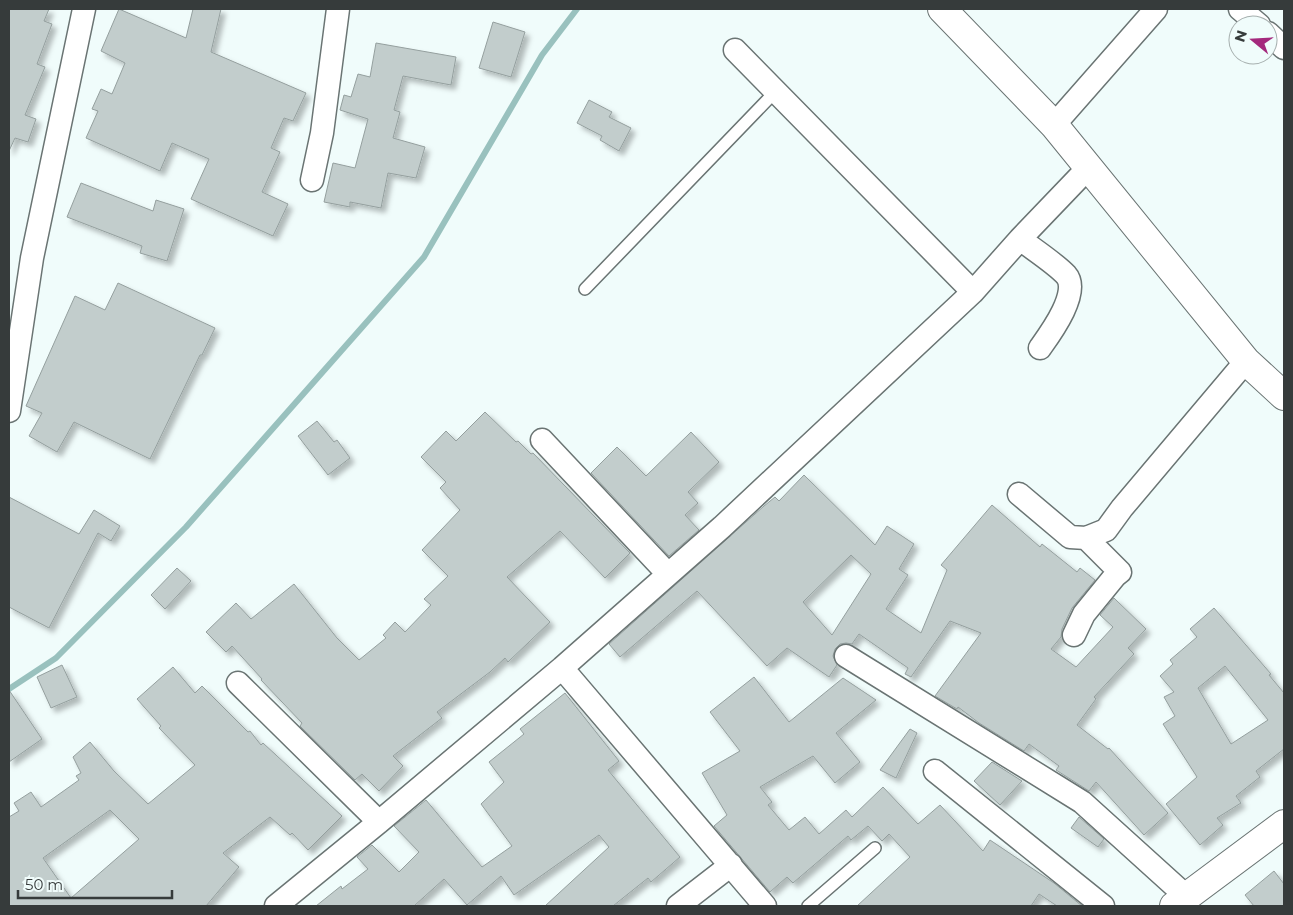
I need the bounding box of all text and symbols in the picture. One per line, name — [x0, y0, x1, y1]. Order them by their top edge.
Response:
north arrow — [1228, 15, 1278, 65]
text: N — [1230, 28, 1251, 44]
scale bar — [18, 868, 171, 900]
text: 50 m — [25, 875, 63, 894]

